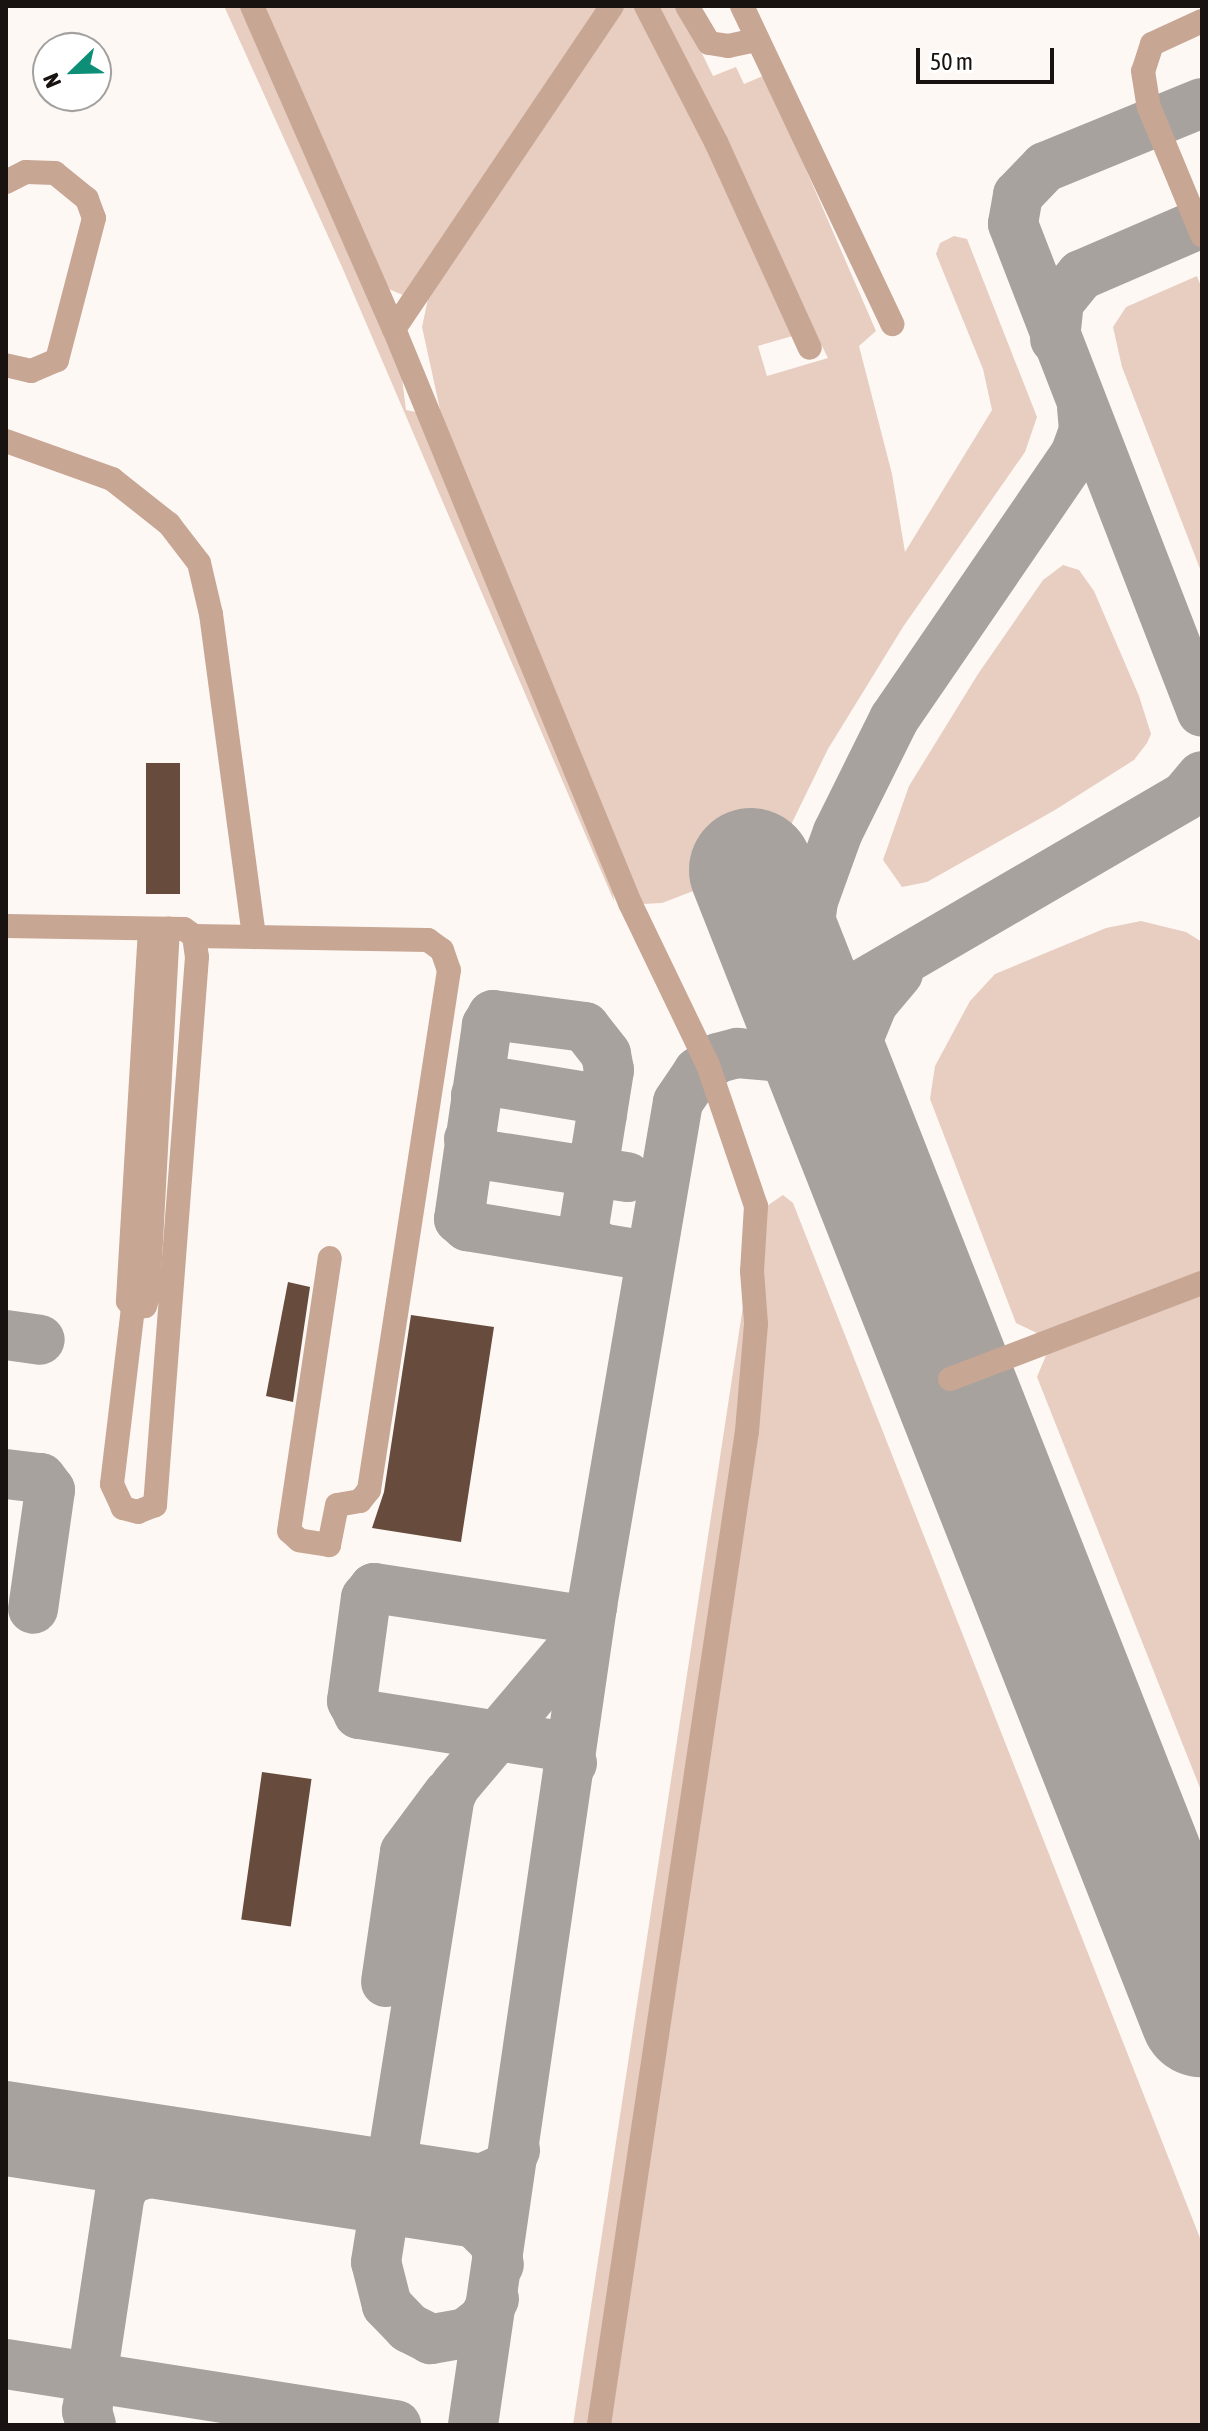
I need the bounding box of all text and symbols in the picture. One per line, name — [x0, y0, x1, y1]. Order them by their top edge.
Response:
north arrow — [32, 32, 112, 112]
scale bar — [920, 32, 1058, 82]
text: 50 m — [930, 48, 973, 75]
text: N — [37, 70, 66, 92]

